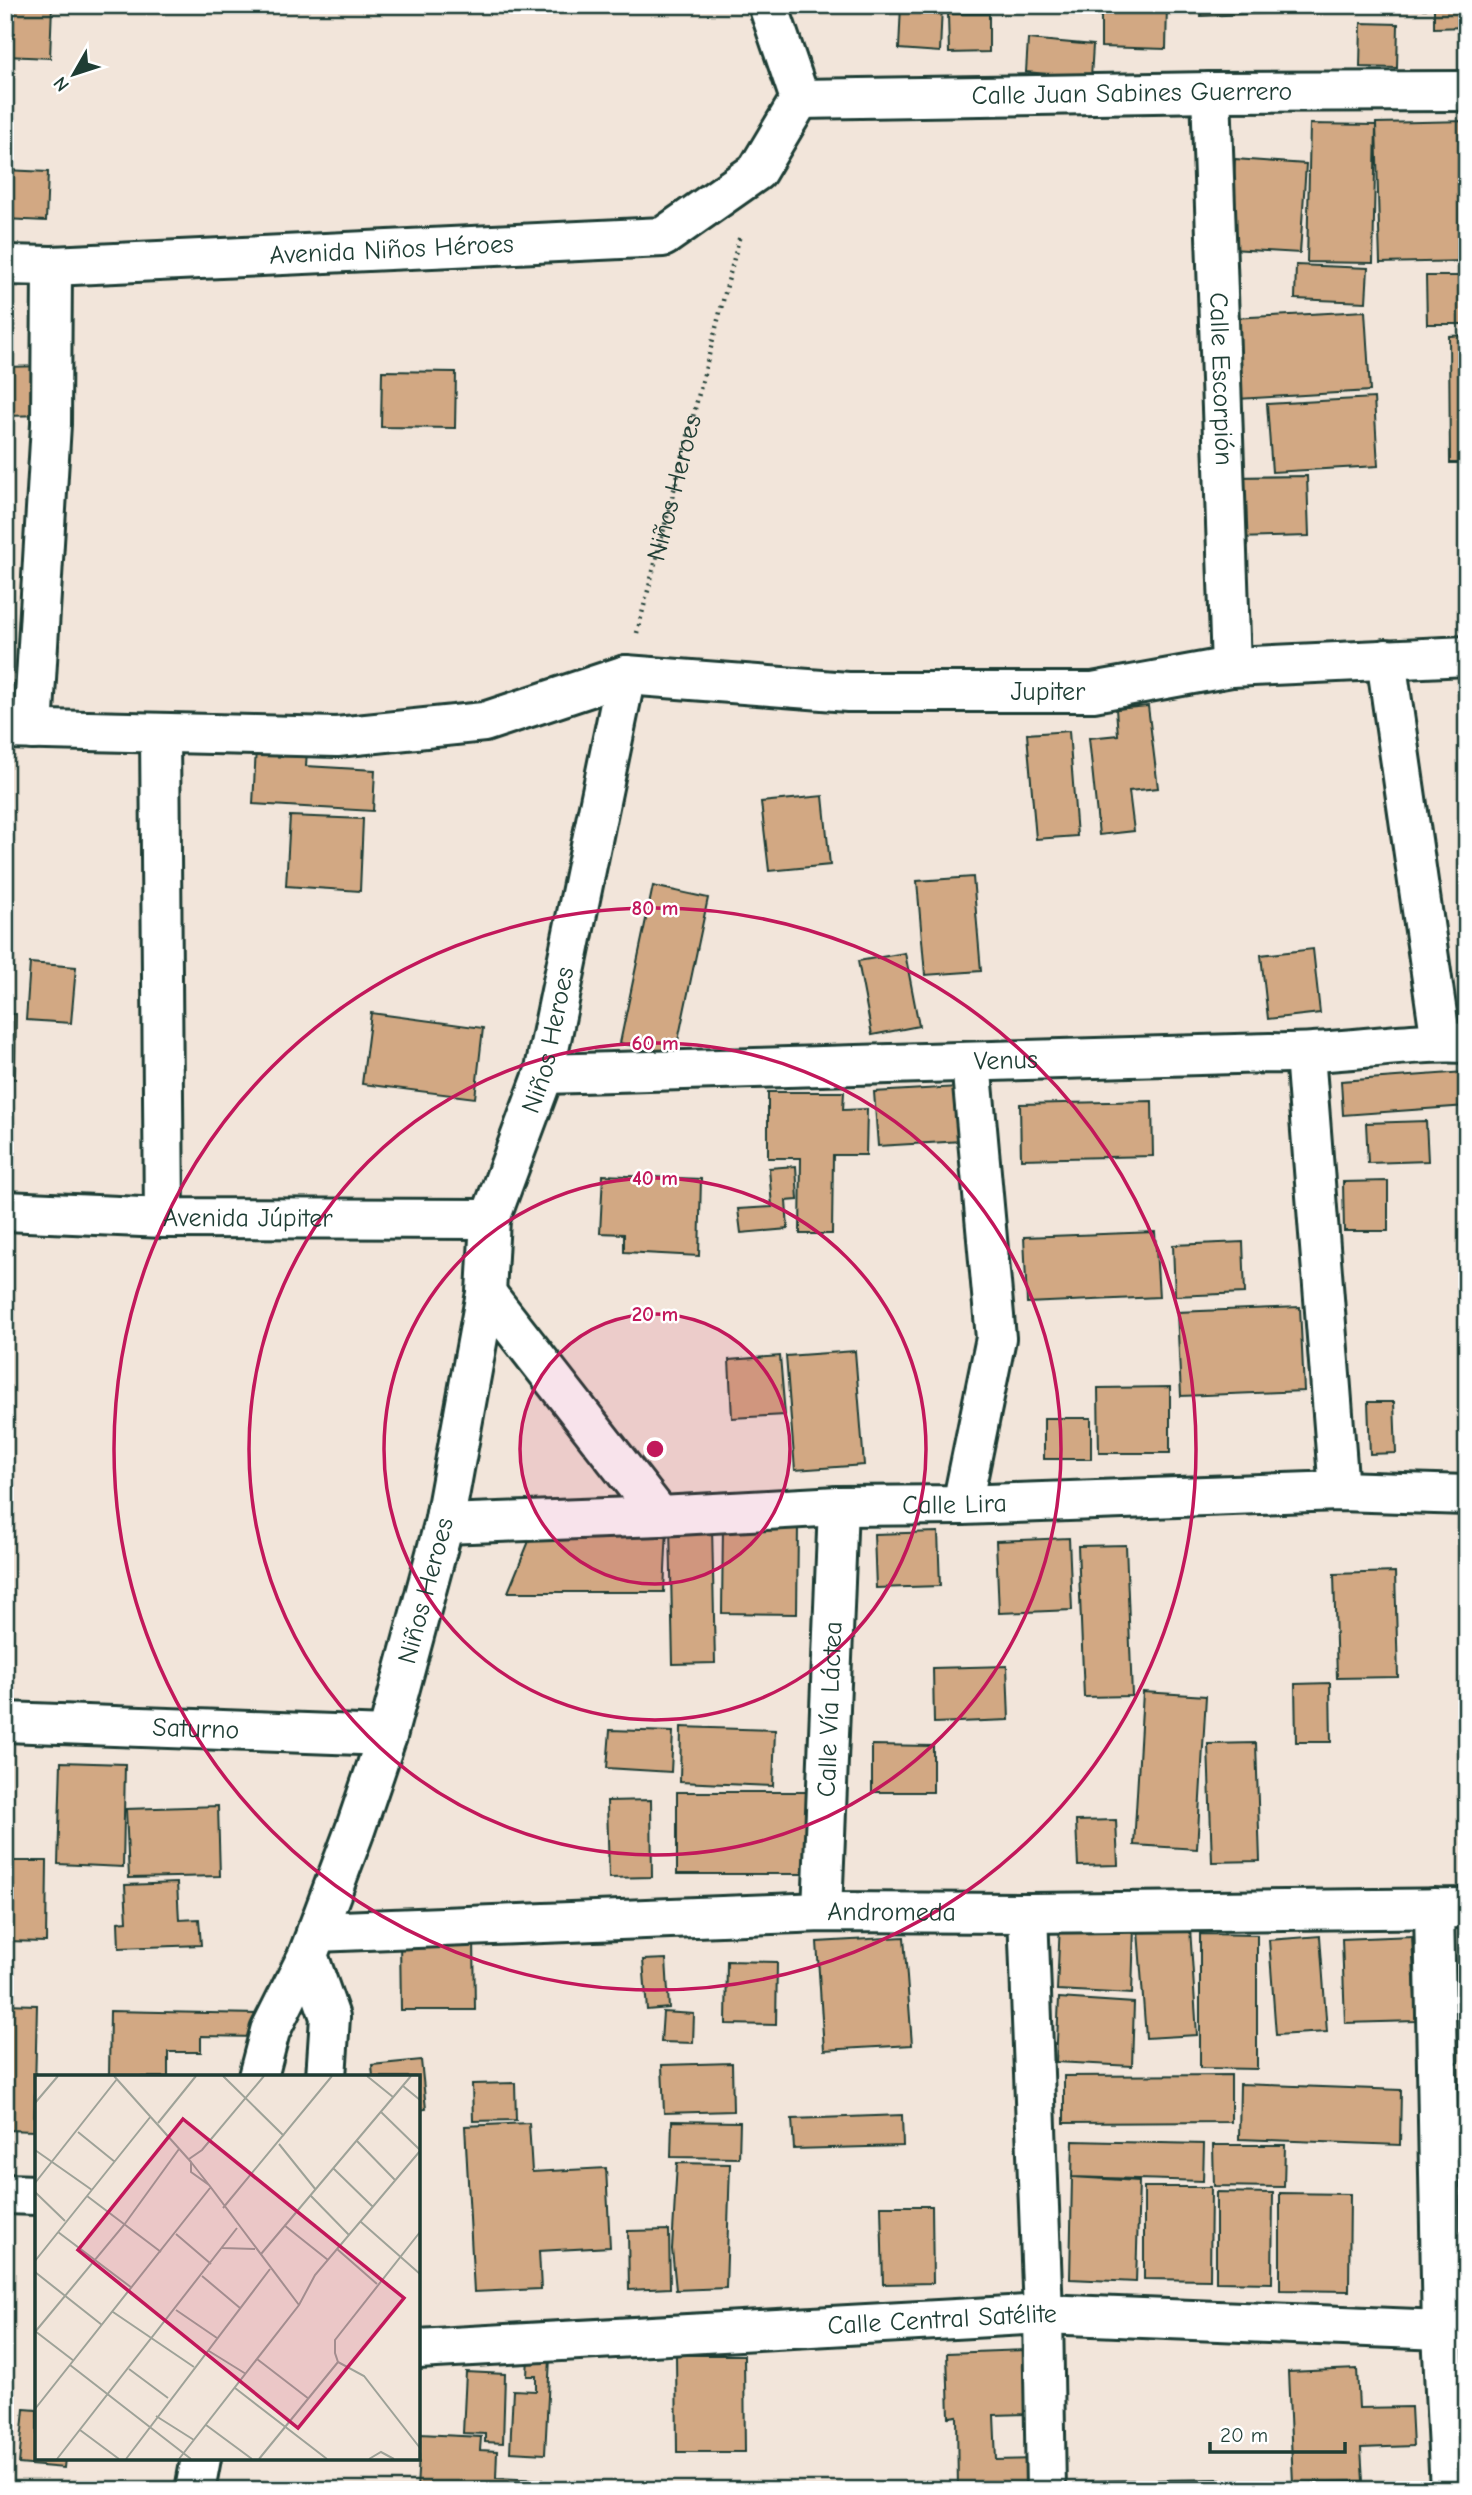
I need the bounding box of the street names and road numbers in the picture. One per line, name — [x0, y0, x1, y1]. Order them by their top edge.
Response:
street label: Calle Juan Sabines Guerrero — [971, 77, 1292, 111]
street label: Avenida Niños Héroes — [269, 229, 514, 271]
street label: Calle Escorpión — [1203, 292, 1239, 466]
street label: Niños Heroes — [641, 411, 708, 564]
street label: Jupiter — [1010, 677, 1086, 707]
street label: Niños Heroes — [516, 964, 581, 1118]
street label: Venus — [973, 1045, 1038, 1077]
street label: Avenida Júpiter — [163, 1203, 333, 1234]
street label: Calle Lira — [902, 1488, 1007, 1520]
street label: Niños Heroes — [392, 1516, 460, 1667]
street label: Calle Vía Láctea — [812, 1621, 848, 1798]
street label: Saturno — [152, 1712, 240, 1746]
street label: Andromeda — [827, 1897, 956, 1928]
street label: Calle Central Satélite — [827, 2299, 1058, 2341]

